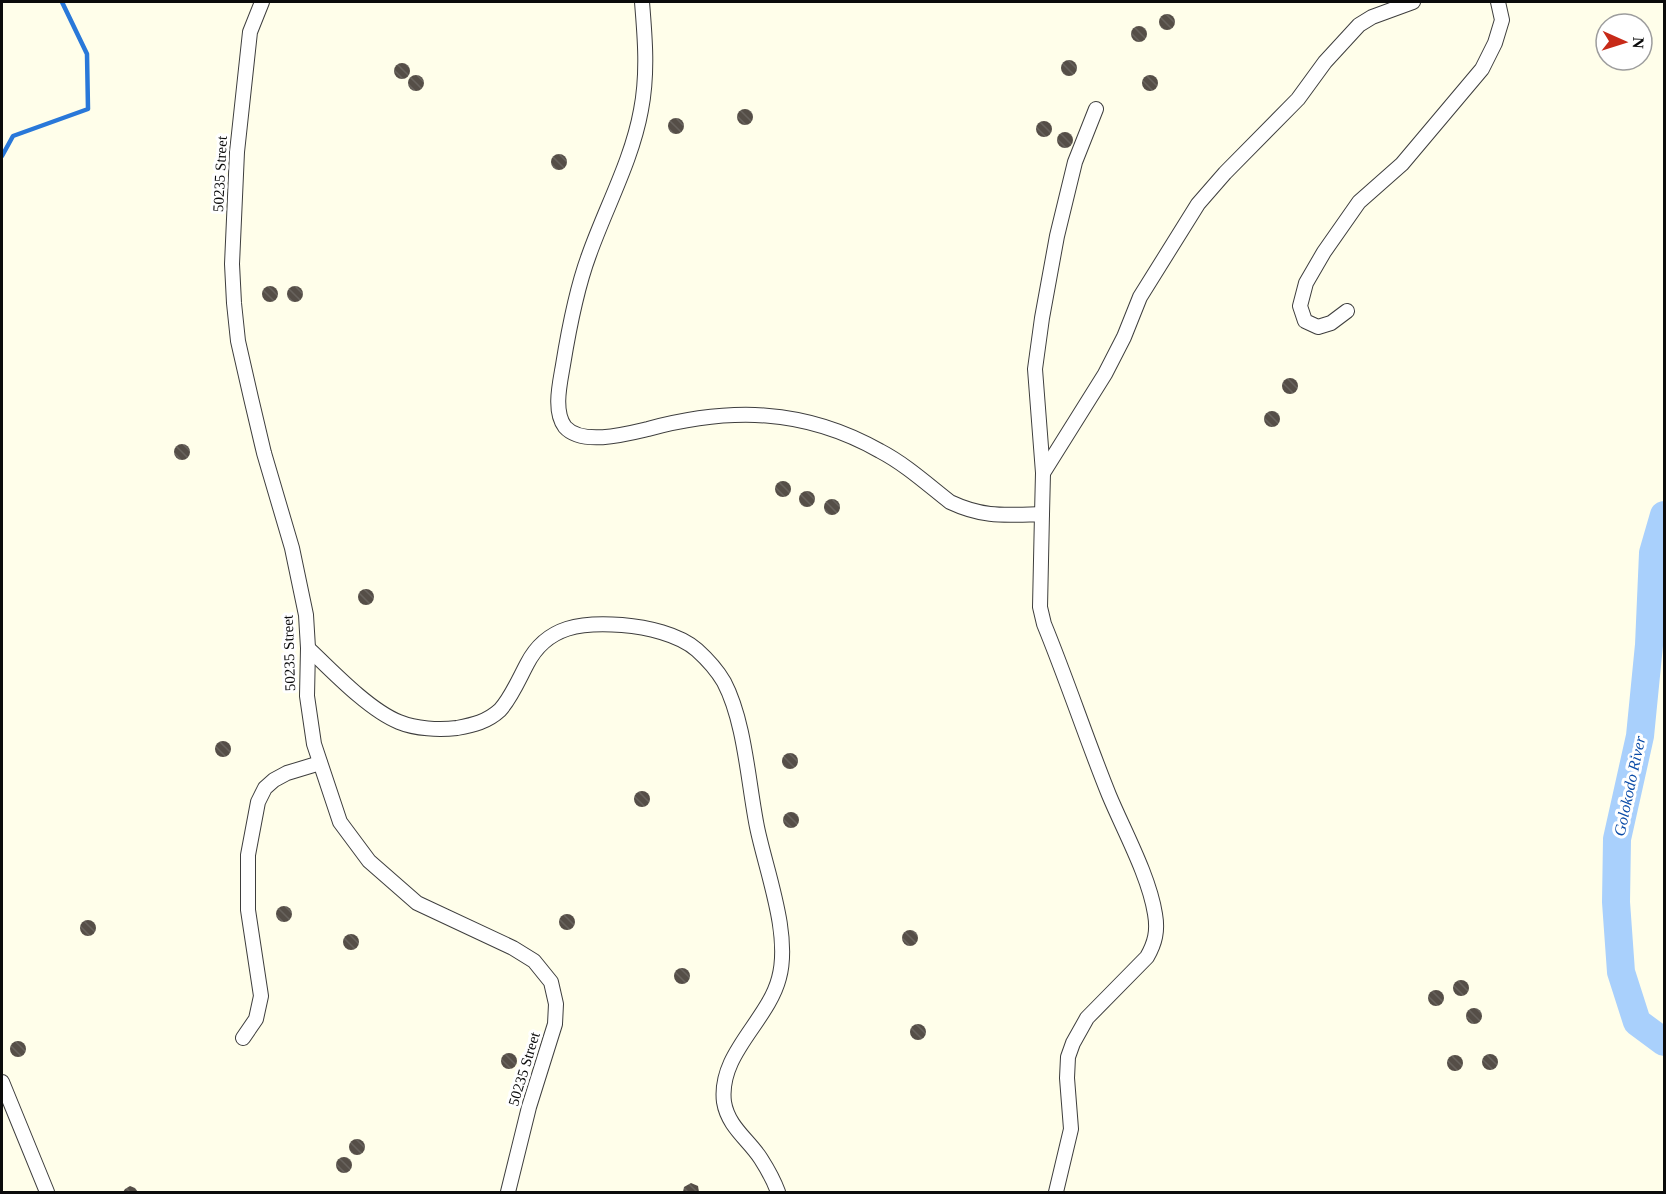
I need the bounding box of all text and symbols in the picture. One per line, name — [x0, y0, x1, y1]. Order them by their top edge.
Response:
north arrow — [1594, 12, 1654, 72]
text: N — [1630, 37, 1647, 49]
street label: 50235 Street — [210, 135, 230, 212]
street label: 50235 Street — [280, 614, 298, 691]
water label: Golokodo River — [1611, 734, 1649, 838]
street label: 50235 Street — [505, 1029, 543, 1108]

